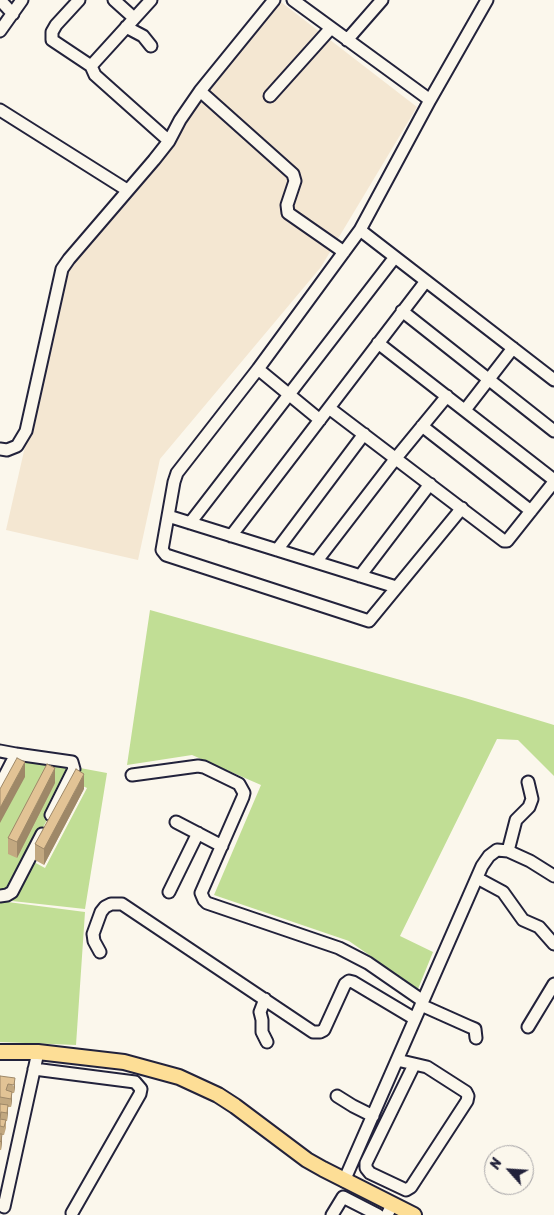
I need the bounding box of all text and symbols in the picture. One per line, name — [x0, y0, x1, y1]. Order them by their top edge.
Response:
north arrow — [484, 1145, 534, 1195]
text: N — [483, 1154, 509, 1173]

